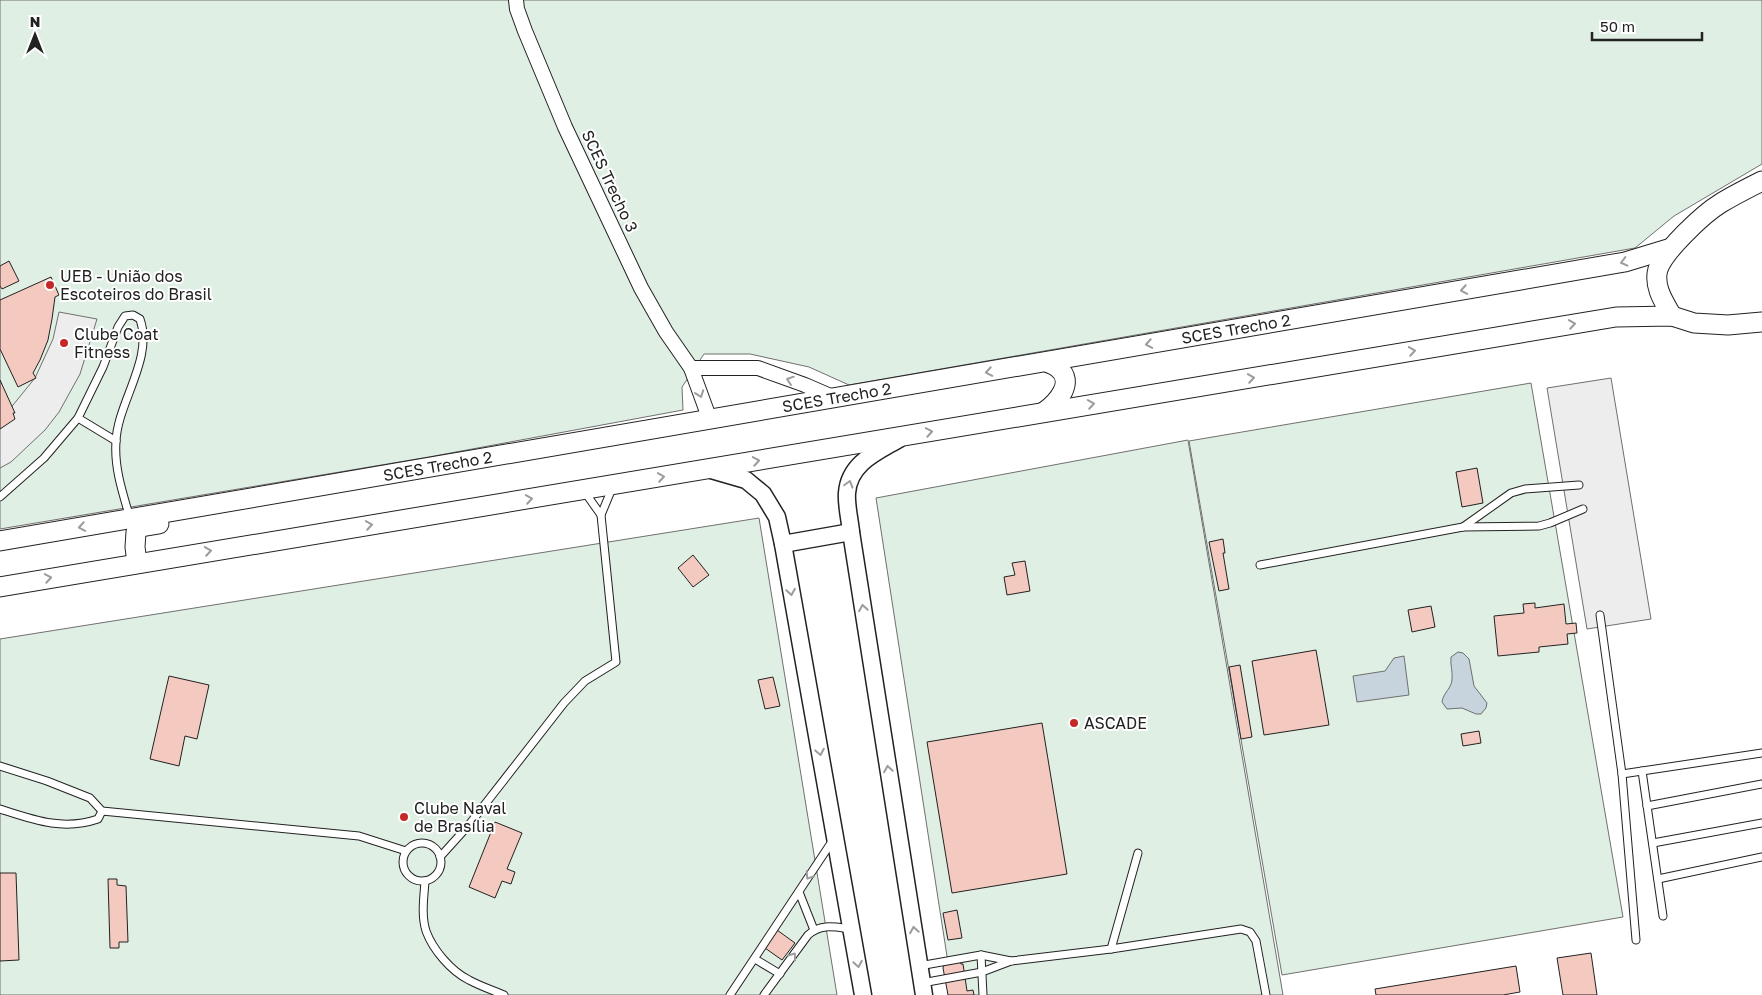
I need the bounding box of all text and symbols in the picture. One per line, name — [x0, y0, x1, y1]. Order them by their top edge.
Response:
north arrow — [10, 10, 60, 60]
scale bar — [1592, 10, 1702, 42]
text: N — [30, 13, 40, 30]
text: 50 m — [1600, 17, 1635, 35]
street label: SCES Trecho 3 — [578, 127, 642, 235]
one-way arrow — [1620, 256, 1629, 267]
place label: UEB - União dos Escoteiros do Brasil — [60, 266, 212, 304]
marker: UEB - União dos Escoteiros do Brasil — [44, 279, 56, 291]
one-way arrow — [1460, 284, 1469, 294]
street label: SCES Trecho 2 — [1180, 310, 1292, 348]
one-way arrow — [1568, 319, 1576, 330]
place label: Clube Coat Fitness — [74, 324, 159, 362]
marker: Clube Coat Fitness — [58, 337, 70, 349]
one-way arrow — [1145, 339, 1153, 349]
one-way arrow — [1407, 346, 1416, 356]
one-way arrow — [985, 366, 993, 376]
one-way arrow — [1247, 373, 1256, 383]
one-way arrow — [786, 375, 795, 385]
street label: SCES Trecho 2 — [781, 378, 893, 417]
one-way arrow — [694, 389, 704, 398]
one-way arrow — [1087, 400, 1095, 410]
one-way arrow — [925, 427, 934, 437]
street label: SCES Trecho 2 — [381, 447, 494, 485]
one-way arrow — [752, 457, 761, 467]
one-way arrow — [657, 473, 665, 483]
one-way arrow — [844, 480, 854, 488]
one-way arrow — [525, 494, 533, 504]
one-way arrow — [365, 520, 373, 531]
one-way arrow — [78, 522, 86, 532]
one-way arrow — [204, 547, 213, 557]
one-way arrow — [44, 574, 52, 584]
one-way arrow — [786, 588, 796, 596]
one-way arrow — [859, 604, 869, 613]
place label: ASCADE — [1084, 713, 1147, 733]
marker: ASCADE — [1068, 717, 1080, 729]
one-way arrow — [814, 747, 825, 756]
one-way arrow — [884, 765, 894, 773]
place label: Clube Naval de Brasília — [414, 798, 506, 836]
marker: Clube Naval de Brasília — [398, 811, 410, 823]
one-way arrow — [806, 871, 815, 880]
one-way arrow — [909, 925, 919, 934]
one-way arrow — [787, 952, 796, 962]
one-way arrow — [852, 959, 862, 968]

